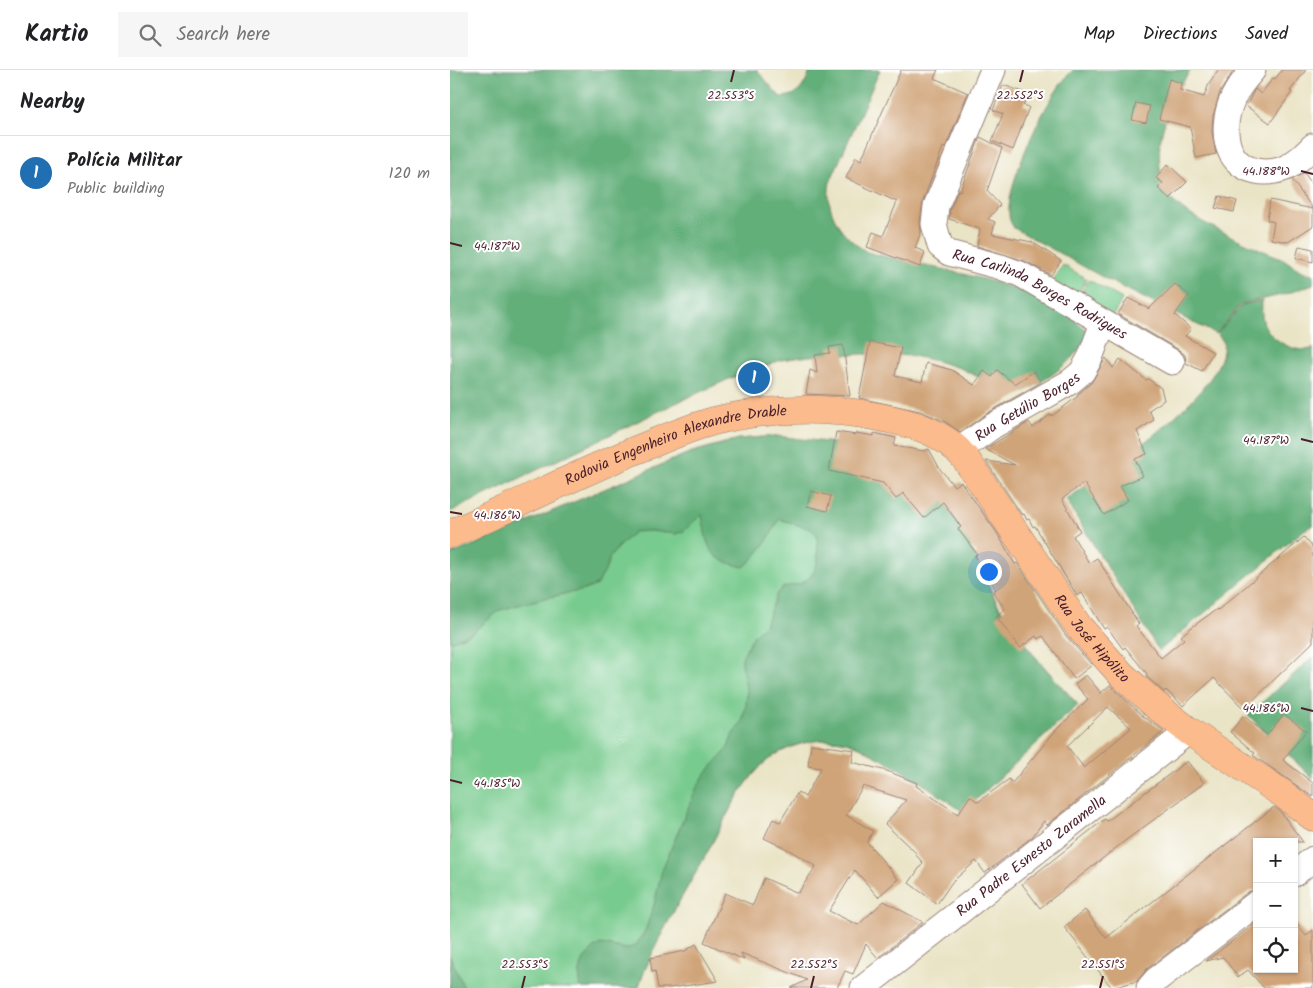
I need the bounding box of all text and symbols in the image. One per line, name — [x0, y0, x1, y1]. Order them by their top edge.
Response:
search box — [118, 12, 468, 57]
text: Kartio — [25, 15, 88, 54]
text: Search here — [176, 20, 270, 50]
text: Map — [1083, 20, 1115, 49]
text: Directions — [1143, 20, 1217, 49]
text: Saved — [1245, 20, 1288, 49]
icon: search — [136, 21, 164, 49]
text: Nearby — [20, 86, 85, 119]
text: 22.553°S — [708, 86, 755, 105]
text: 22.552°S — [996, 86, 1044, 105]
text: Polícia Militar — [67, 146, 182, 176]
text: 1 — [34, 161, 38, 186]
text: 120 m — [389, 161, 430, 186]
text: 44.188°W — [1242, 162, 1290, 181]
text: Public building — [67, 176, 165, 201]
text: 44.187°W — [474, 237, 520, 256]
street label: Rua Carlinda Borges Rodrigues — [949, 243, 1132, 347]
pin: 1 — [738, 359, 770, 397]
street label: Rua Getúlio Borges — [970, 366, 1087, 448]
street label: Rodovia Engenheiro Alexandre Drable — [561, 399, 788, 493]
text: 44.187°W — [1243, 431, 1289, 450]
text: 44.186°W — [473, 506, 521, 525]
your location — [976, 559, 1002, 585]
street label: Rua José Hipólito — [1047, 590, 1135, 690]
text: 44.186°W — [1242, 699, 1290, 718]
text: 44.185°W — [474, 774, 520, 793]
street label: Rua Padre Esnesto Zaramella — [951, 789, 1112, 923]
map controls — [1253, 838, 1298, 973]
button: + — [1253, 838, 1298, 883]
button: − — [1253, 883, 1298, 928]
button: locate — [1253, 928, 1298, 973]
text: 22.553°S — [502, 955, 549, 974]
text: 22.552°S — [790, 955, 838, 974]
text: 22.551°S — [1081, 955, 1126, 974]

